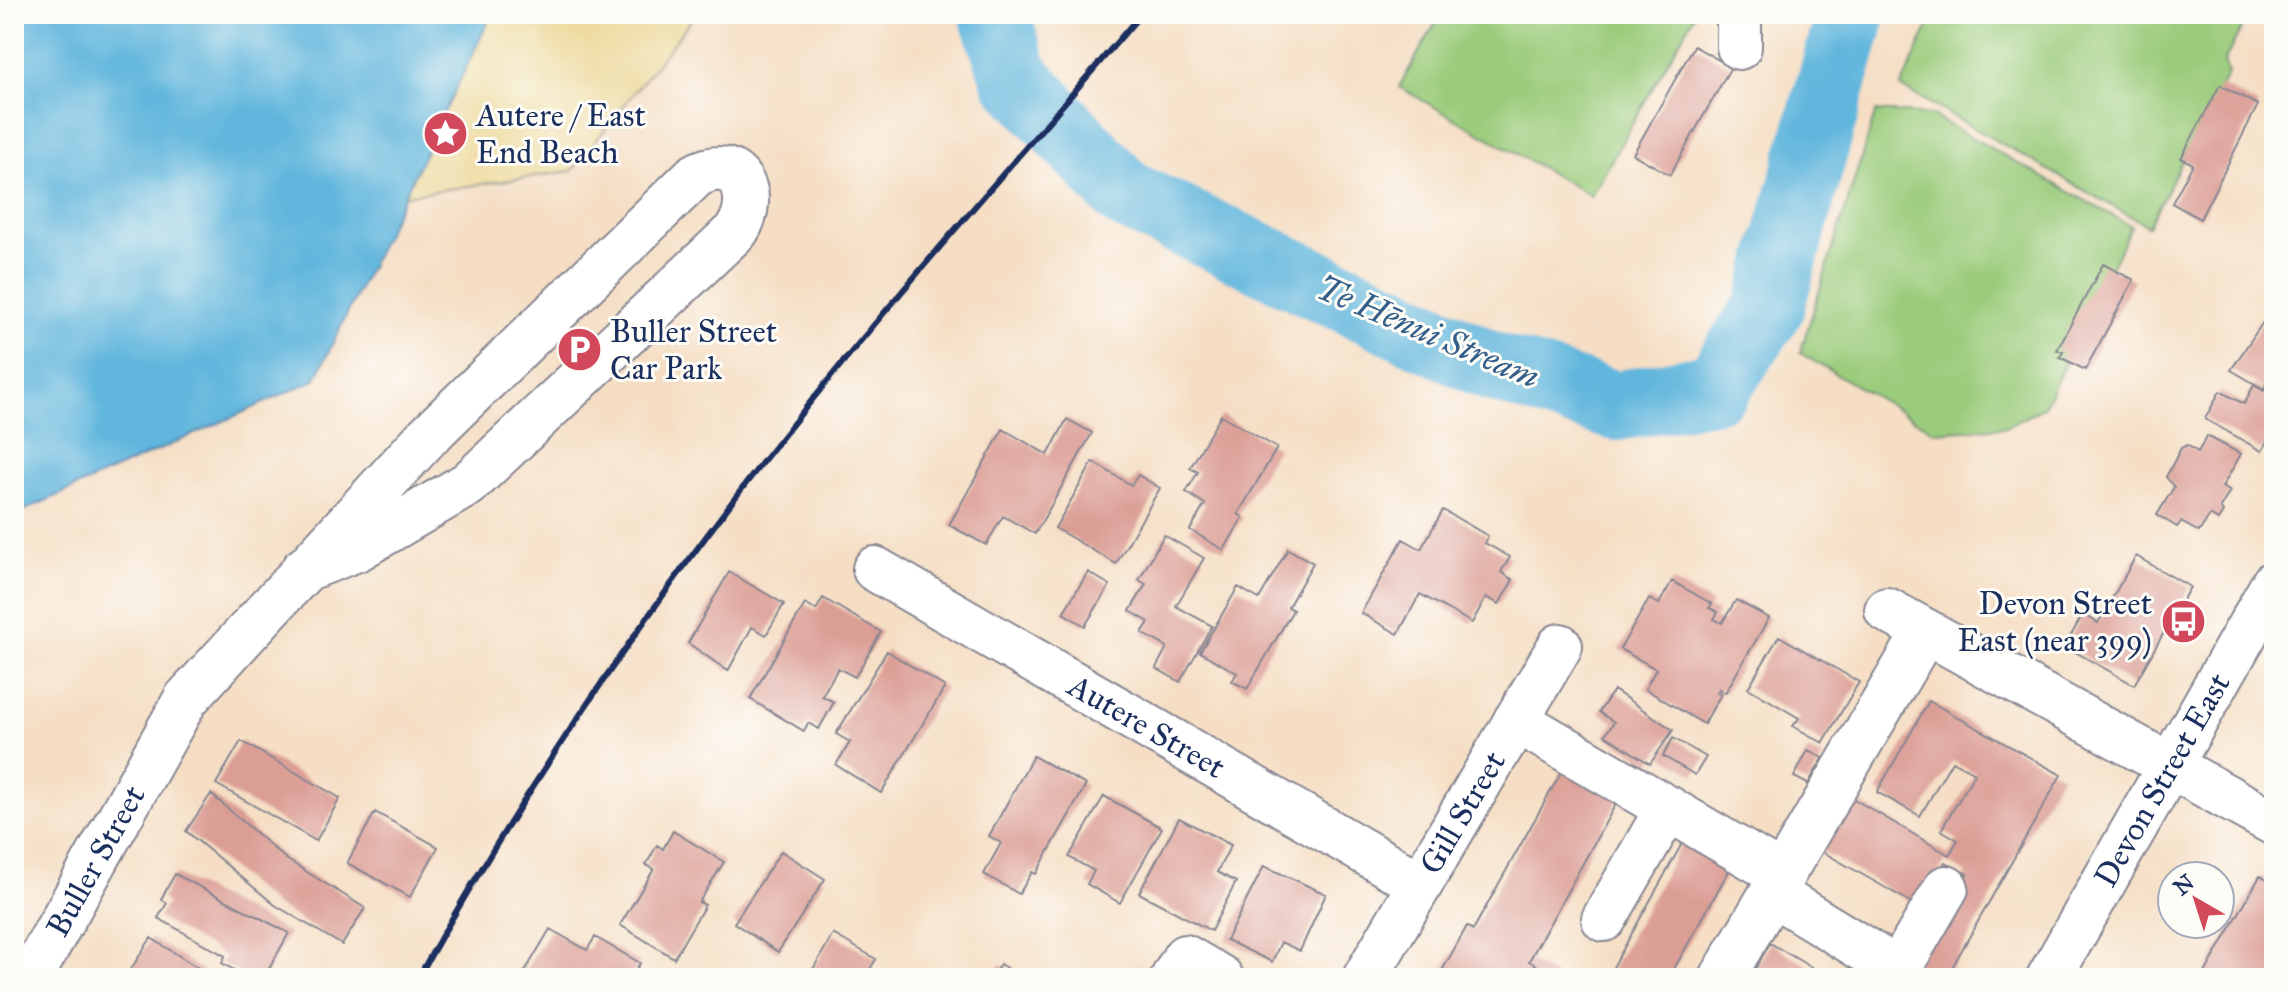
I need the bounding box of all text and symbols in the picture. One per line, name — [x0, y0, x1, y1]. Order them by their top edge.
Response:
place label: Autere / East End Beach — [474, 96, 646, 172]
place icon: Autere / East End Beach — [421, 109, 469, 157]
water label: Te Hēnui Stream — [1311, 267, 1545, 397]
place label: Buller Street Car Park — [610, 312, 777, 388]
parking icon: Buller Street Car Park — [555, 325, 603, 373]
place label: Devon Street East (near 399) — [1958, 584, 2152, 660]
bus stop icon: Devon Street East (near 399) — [2159, 597, 2207, 645]
street label: Autere Street — [1060, 665, 1232, 787]
street label: Devon Street East — [2086, 666, 2238, 894]
street label: Gill Street — [1411, 744, 1513, 881]
street label: Buller Street — [38, 779, 153, 944]
north arrow — [2156, 860, 2236, 940]
text: N — [2168, 868, 2200, 901]

